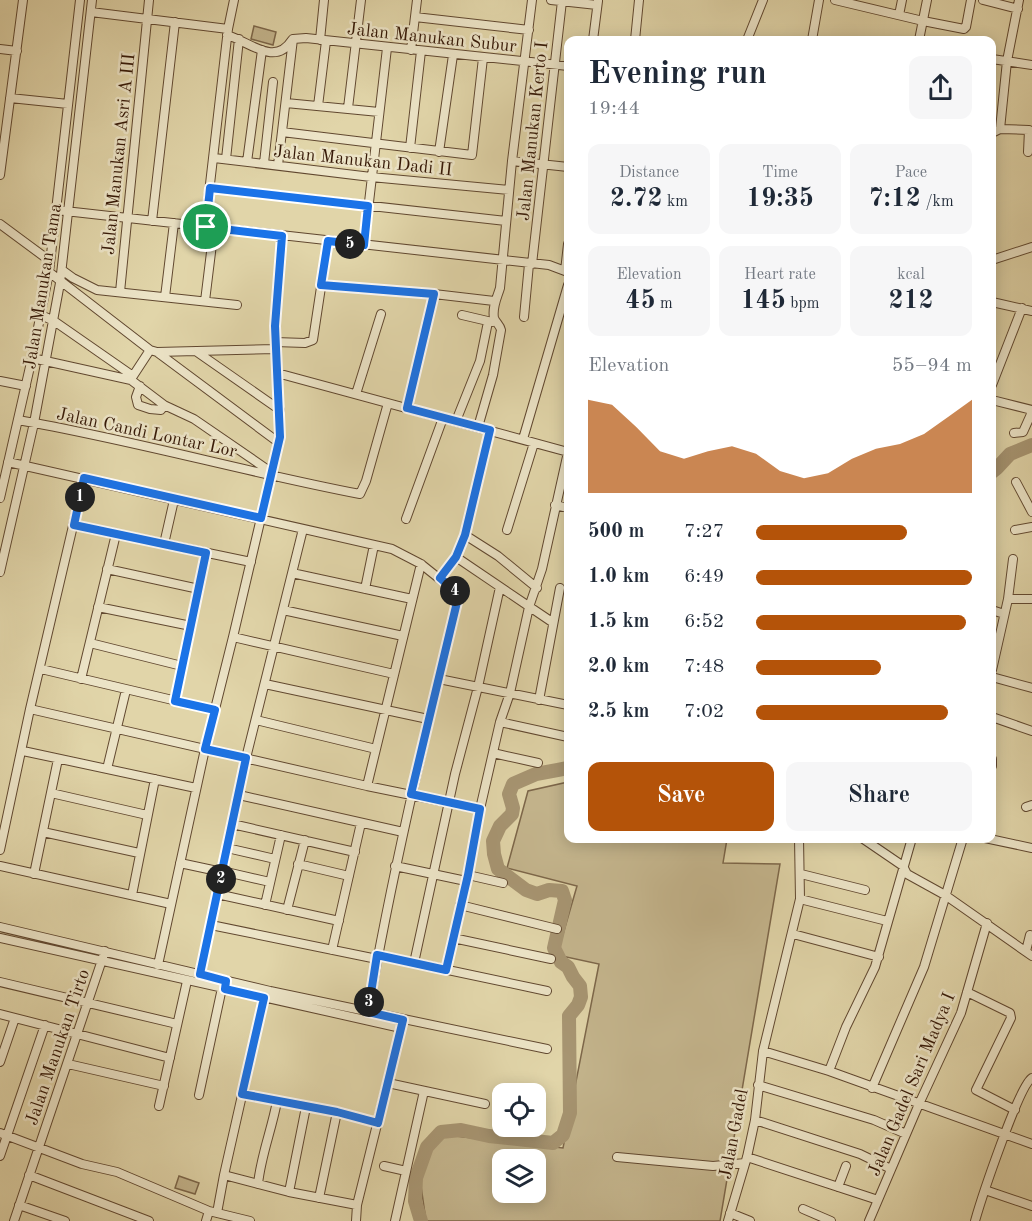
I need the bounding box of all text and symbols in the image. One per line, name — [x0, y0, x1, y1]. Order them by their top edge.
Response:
street label: Jalan Manukan Subur — [346, 20, 518, 56]
street label: Jalan Manukan Kerto I — [515, 41, 551, 222]
street label: Jalan Manukan Asri A III — [99, 53, 139, 256]
button: share — [909, 56, 972, 119]
text: Evening run — [588, 58, 767, 91]
text: 19:44 — [588, 99, 640, 119]
street label: Jalan Manukan Dadi II — [273, 143, 453, 179]
text: Distance — [619, 165, 679, 181]
text: Time — [762, 165, 798, 181]
text: Pace — [895, 165, 927, 181]
text: 2.72 — [610, 186, 663, 212]
text: 19:35 — [746, 186, 814, 212]
text: 7:12 — [868, 186, 921, 212]
text: km — [663, 194, 688, 210]
text: /km — [921, 194, 954, 210]
pin — [180, 201, 231, 252]
street label: Jalan Manukan Tama — [21, 202, 65, 370]
icon: arrive — [189, 210, 222, 243]
pin: 5 — [335, 229, 365, 259]
text: 5 — [345, 236, 355, 252]
text: Elevation — [616, 267, 682, 283]
text: Heart rate — [744, 267, 816, 283]
text: kcal — [897, 267, 925, 283]
text: 45 — [625, 288, 655, 314]
text: 145 — [741, 288, 786, 314]
text: 212 — [888, 288, 934, 314]
text: m — [655, 296, 673, 312]
text: bpm — [786, 296, 819, 312]
text: Elevation — [588, 356, 669, 376]
text: 55–94 m — [892, 356, 972, 376]
street label: Jalan Candi Lontar Lor — [55, 405, 239, 461]
pin: 1 — [65, 482, 95, 512]
text: 1 — [75, 489, 85, 505]
text: 500 m — [588, 522, 644, 542]
text: 7:27 — [684, 522, 724, 542]
text: 1.0 km — [588, 567, 650, 587]
text: 6:49 — [684, 567, 724, 587]
pin: 4 — [440, 576, 470, 606]
text: 4 — [450, 583, 460, 599]
text: 1.5 km — [588, 612, 650, 632]
text: 6:52 — [684, 612, 724, 632]
text: 2.0 km — [588, 657, 650, 677]
text: 7:48 — [684, 657, 724, 677]
text: 2.5 km — [588, 702, 650, 722]
text: 7:02 — [684, 702, 724, 722]
button: Save — [588, 762, 774, 831]
button: Share — [786, 762, 972, 831]
pin: 2 — [206, 864, 236, 894]
text: 2 — [216, 871, 226, 887]
street label: Jalan Manukan Tirto — [23, 967, 93, 1128]
pin: 3 — [354, 987, 384, 1017]
street label: Jalan Gadel Sari Madya I — [865, 990, 959, 1179]
text: 3 — [364, 994, 374, 1010]
map controls — [492, 1083, 546, 1203]
button: locate — [492, 1083, 546, 1137]
street label: Jalan Gadel — [716, 1087, 752, 1181]
button: layers — [492, 1149, 546, 1203]

